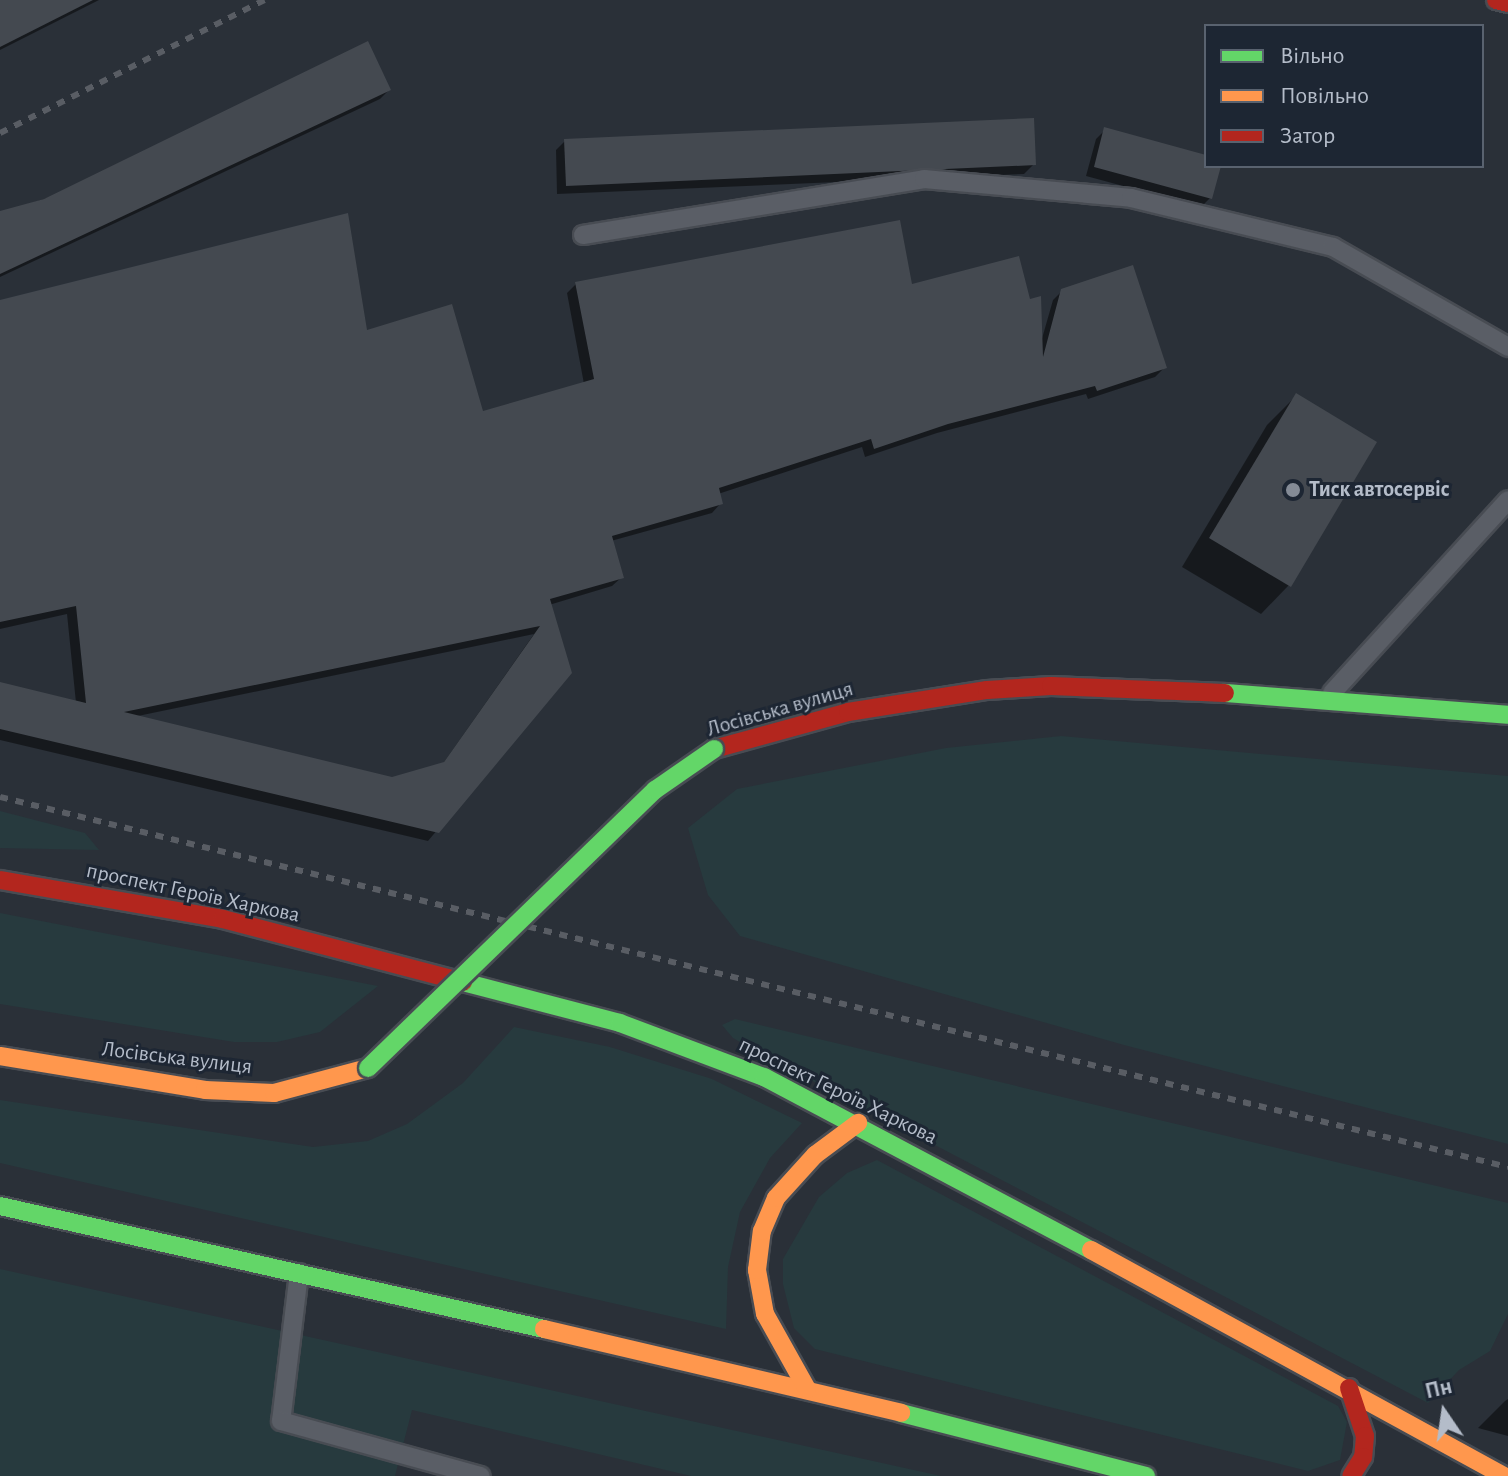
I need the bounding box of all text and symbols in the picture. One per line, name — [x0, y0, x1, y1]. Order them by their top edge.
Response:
legend — [1204, 24, 1484, 168]
text: Вільно — [1280, 44, 1345, 68]
text: Повільно — [1280, 84, 1369, 108]
text: Затор — [1280, 124, 1335, 148]
place label: Тиск автосервіс — [1309, 477, 1450, 503]
marker: Тиск автосервіс — [1284, 481, 1302, 499]
street label: Лосівська вулиця — [704, 675, 856, 743]
street label: проспект Героїв Харкова — [84, 857, 302, 929]
street label: проспект Героїв Харкова — [734, 1031, 942, 1151]
street label: Лосівська вулиця — [100, 1036, 254, 1080]
north arrow — [1404, 1372, 1484, 1452]
text: Пн — [1423, 1375, 1454, 1402]

